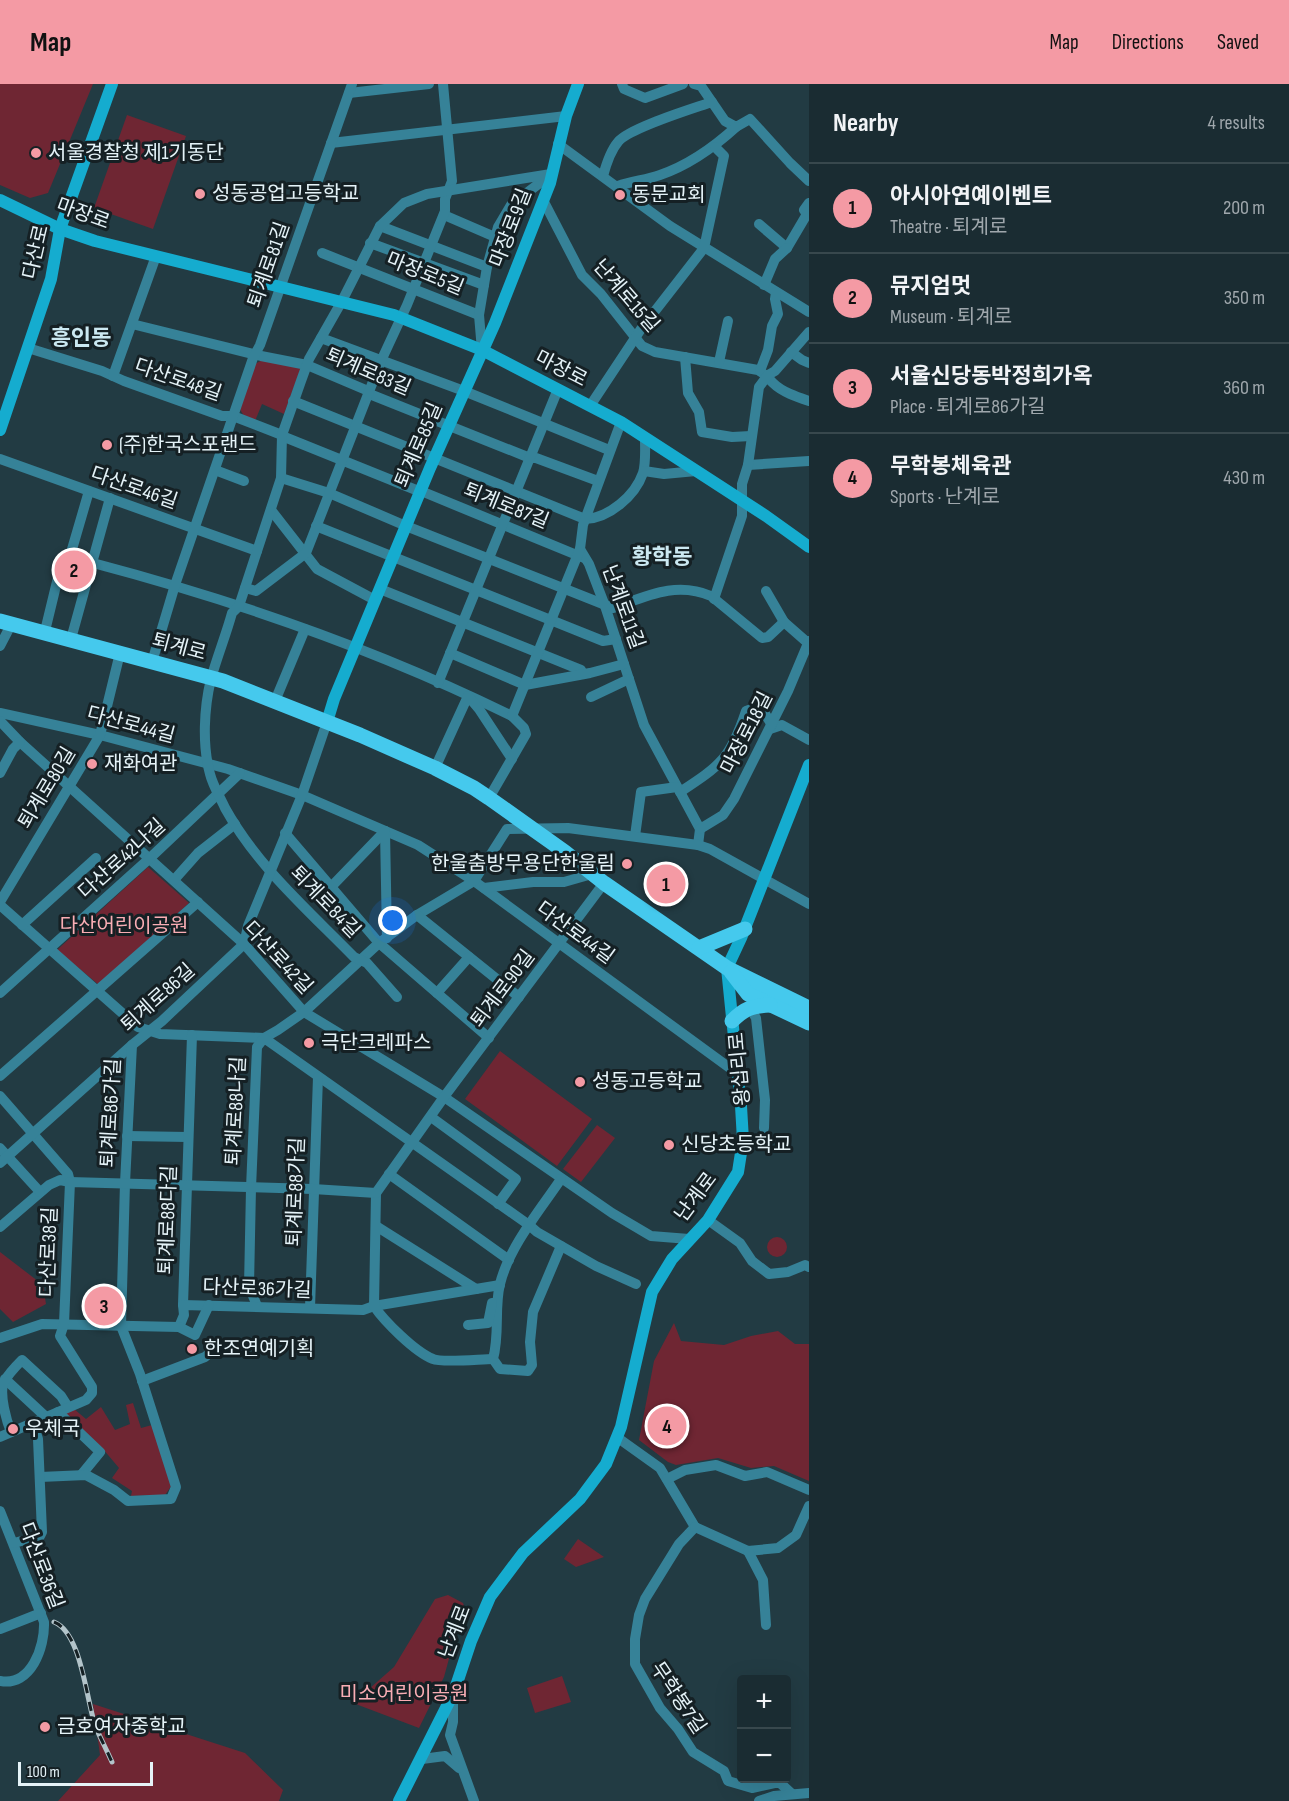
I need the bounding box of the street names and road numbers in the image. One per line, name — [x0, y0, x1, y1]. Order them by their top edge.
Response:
street label: 마장로9길 — [485, 185, 537, 271]
street label: 마장로 — [53, 193, 113, 235]
street label: 퇴계로81길 — [243, 219, 295, 311]
street label: 다산로 — [18, 222, 54, 282]
street label: 마장로5길 — [383, 248, 467, 300]
street label: 난계로15길 — [588, 255, 664, 337]
street label: 퇴계로83길 — [322, 343, 414, 401]
street label: 마장로 — [531, 346, 591, 392]
street label: 다산로48길 — [131, 354, 225, 406]
street label: 퇴계로85길 — [390, 399, 448, 491]
street label: 다산로46길 — [87, 462, 181, 514]
street label: 퇴계로87길 — [460, 478, 552, 534]
street label: 난계로11길 — [597, 562, 649, 652]
street label: 퇴계로 — [149, 628, 209, 666]
street label: 마장로18길 — [716, 688, 778, 778]
street label: 다산로44길 — [84, 702, 178, 748]
street label: 퇴계로80길 — [13, 743, 81, 833]
street label: 다산로42나길 — [74, 814, 170, 904]
street label: 퇴계로84길 — [285, 861, 365, 943]
street label: 다산로44길 — [531, 897, 619, 969]
street label: 다산로42길 — [238, 917, 318, 999]
street label: 퇴계로90길 — [466, 945, 540, 1033]
street label: 퇴계로86길 — [116, 959, 200, 1037]
street label: 왕십리로 — [725, 1031, 755, 1107]
street label: 퇴계로88나길 — [221, 1056, 251, 1166]
street label: 퇴계로86가길 — [96, 1058, 126, 1168]
street label: 퇴계로88가길 — [282, 1137, 310, 1247]
street label: 퇴계로88다길 — [154, 1165, 182, 1275]
street label: 난계로 — [670, 1168, 722, 1226]
street label: 다산로38길 — [35, 1206, 63, 1298]
street label: 다산로36가길 — [202, 1275, 312, 1303]
street label: 다산로36길 — [14, 1519, 68, 1613]
street label: 난계로 — [434, 1602, 476, 1662]
street label: 무학봉7길 — [645, 1657, 711, 1739]

